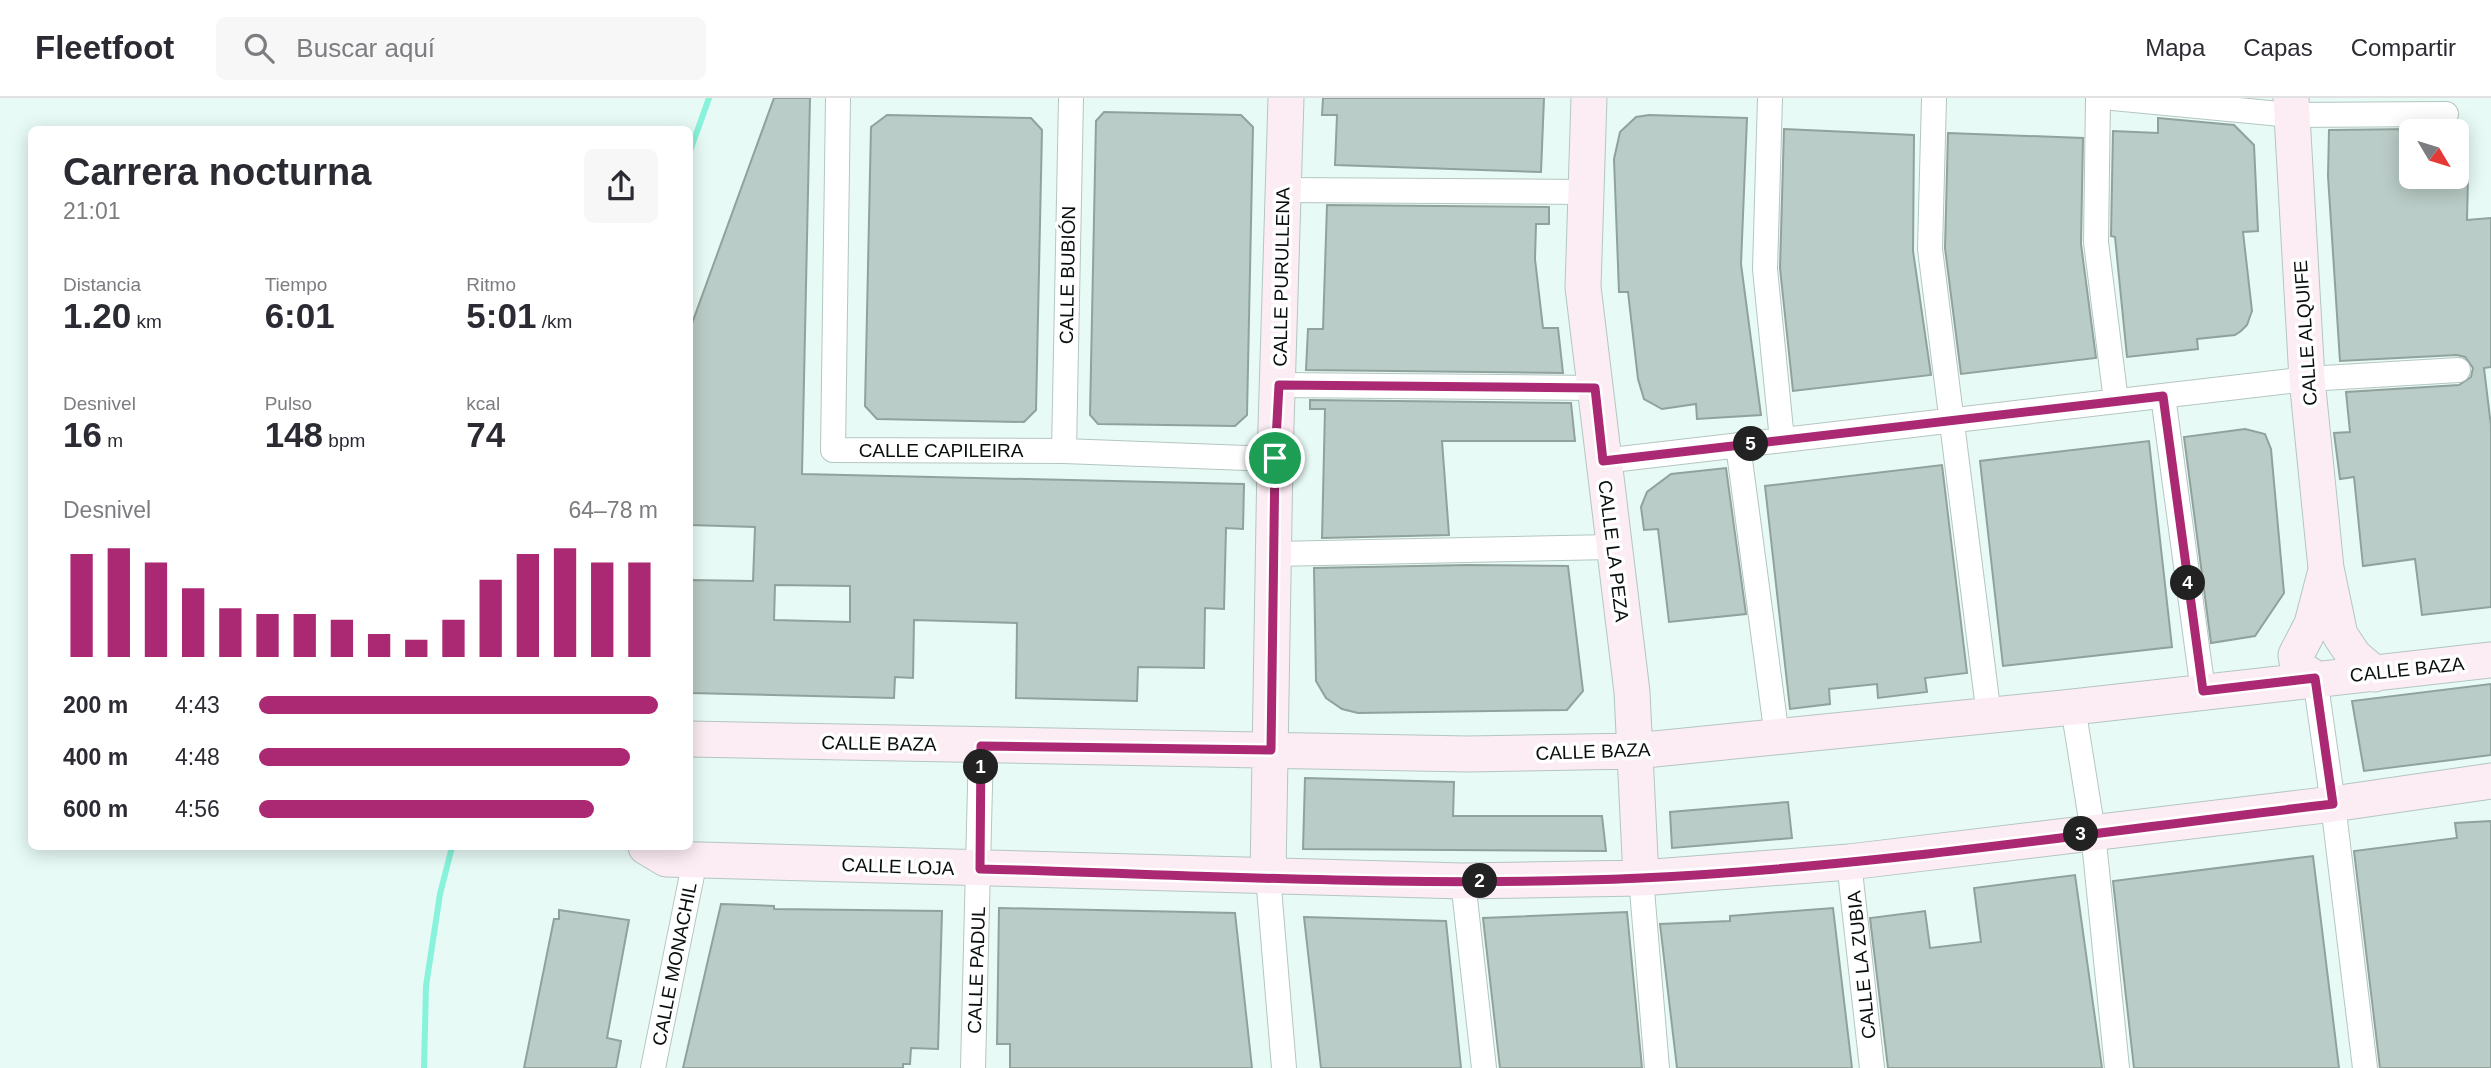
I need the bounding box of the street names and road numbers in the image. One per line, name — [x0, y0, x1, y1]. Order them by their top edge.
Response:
street label: CALLE PURULLENA — [1269, 187, 1294, 367]
street label: CALLE BUBIÓN — [1056, 206, 1079, 344]
street label: CALLE ALQUIFE — [2290, 260, 2321, 406]
street label: CALLE CAPILEIRA — [859, 440, 1024, 461]
street label: CALLE LA PEZA — [1594, 479, 1633, 623]
street label: CALLE BAZA — [2349, 653, 2466, 686]
street label: CALLE BAZA — [821, 732, 937, 755]
street label: CALLE BAZA — [1535, 739, 1651, 764]
street label: CALLE LOJA — [841, 854, 955, 879]
street label: CALLE MONACHIL — [648, 881, 701, 1047]
street label: CALLE LA ZUBIA — [1843, 889, 1880, 1040]
street label: CALLE PADUL — [964, 906, 989, 1034]

